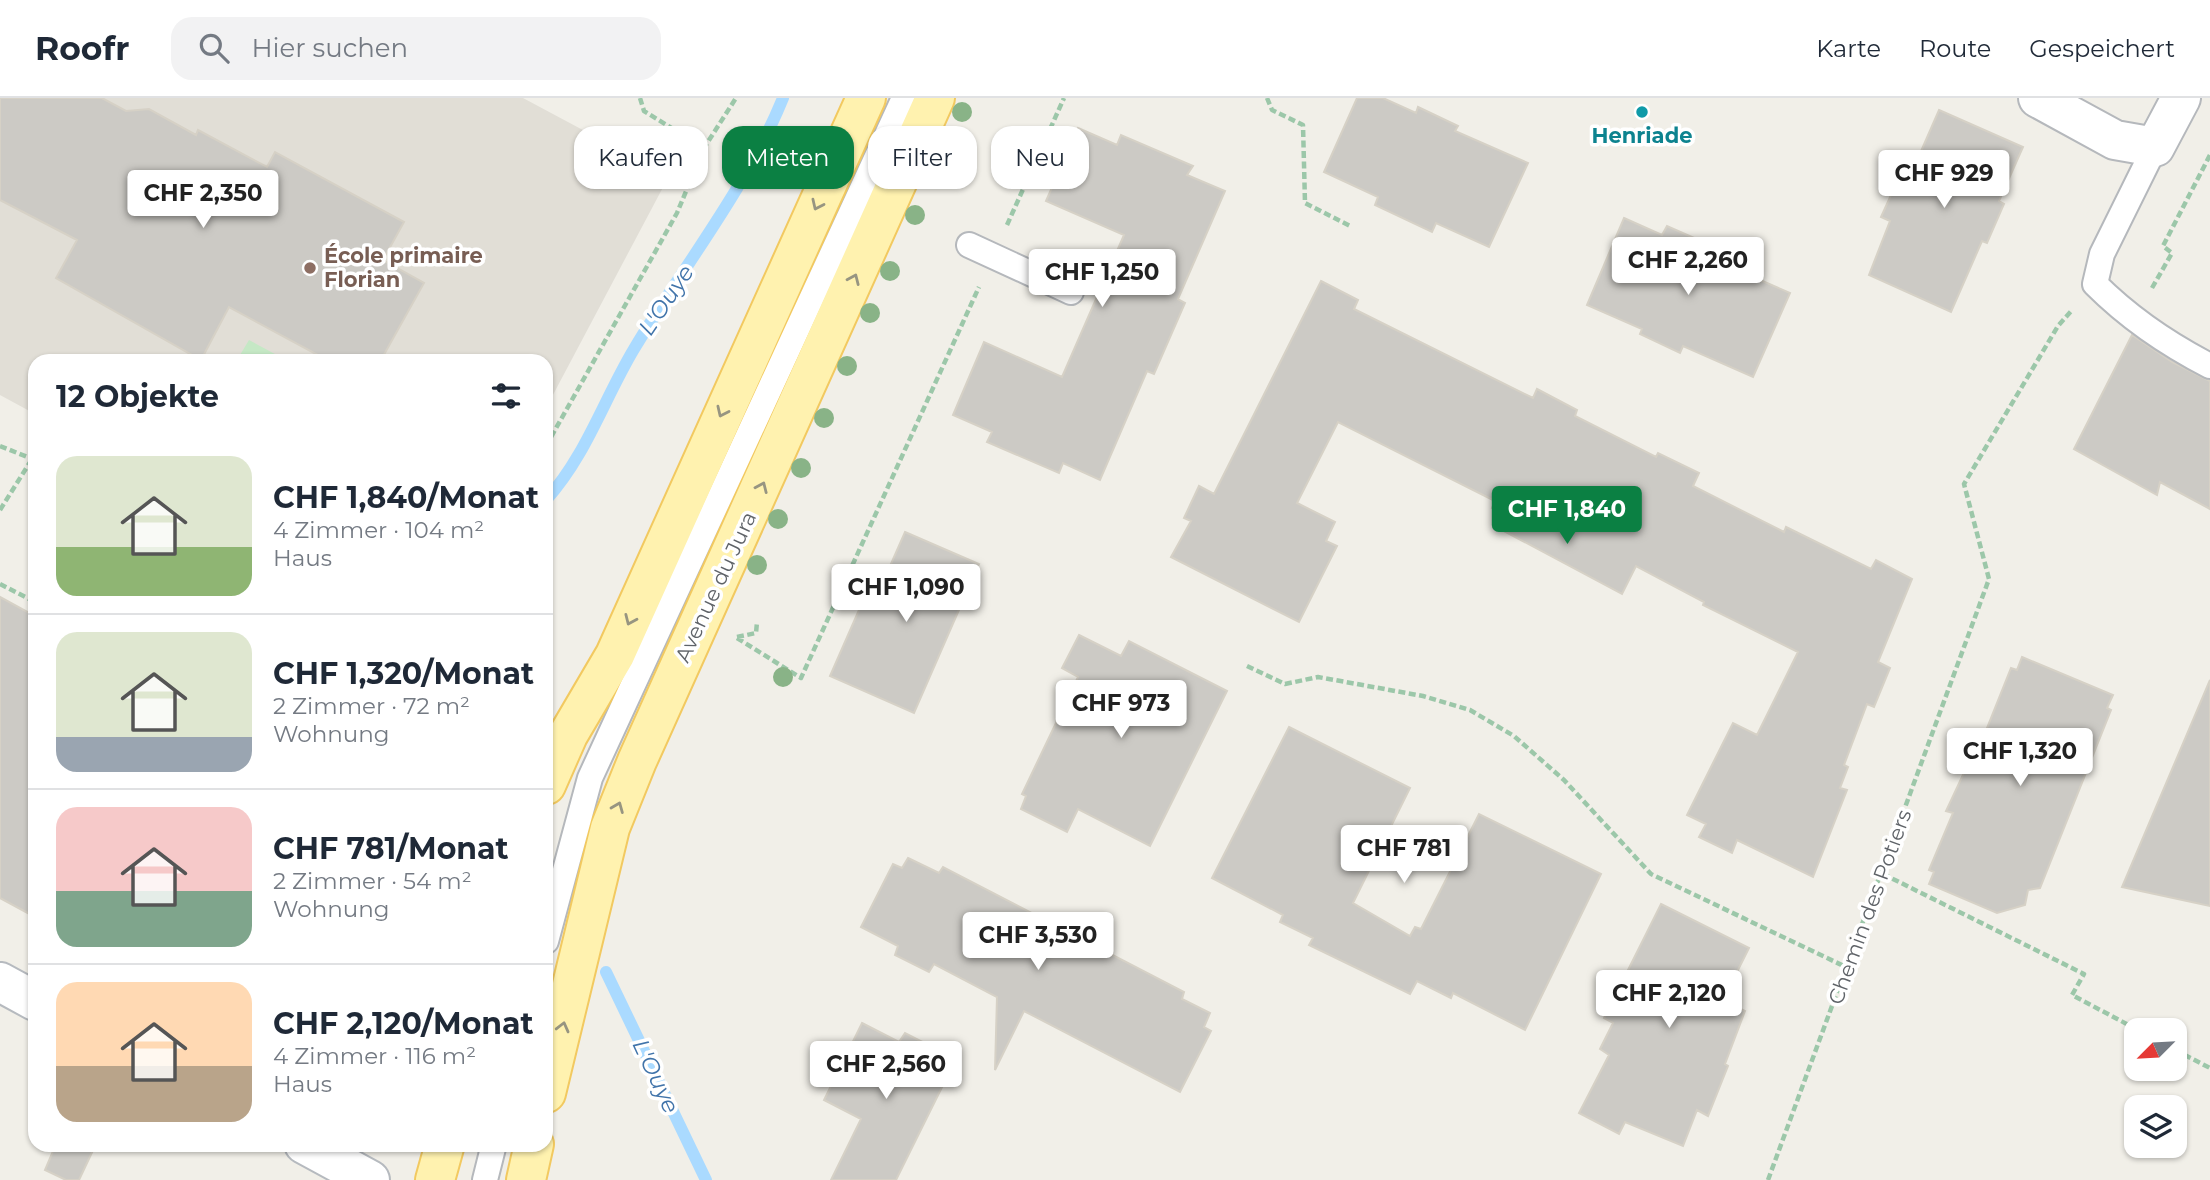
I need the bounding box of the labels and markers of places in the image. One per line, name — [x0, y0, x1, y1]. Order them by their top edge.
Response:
marker: Henriade — [1634, 104, 1650, 120]
place label: Henriade — [1592, 123, 1692, 148]
pin: CHF 929 — [1879, 150, 2009, 210]
pin: CHF 2,350 — [123, 170, 283, 230]
pin: CHF 2,260 — [1608, 238, 1768, 297]
place label: École primaire Florian — [324, 243, 483, 292]
pin: CHF 1,250 — [1022, 250, 1182, 309]
marker: École primaire Florian — [302, 260, 318, 276]
pin: CHF 1,840 — [1487, 486, 1647, 546]
pin: CHF 1,090 — [826, 564, 986, 624]
pin: CHF 973 — [1056, 680, 1186, 740]
pin: CHF 1,320 — [1940, 728, 2100, 788]
pin: CHF 781 — [1339, 826, 1469, 885]
pin: CHF 3,530 — [958, 912, 1118, 972]
pin: CHF 2,120 — [1589, 970, 1749, 1030]
pin: CHF 2,560 — [806, 1042, 966, 1101]

